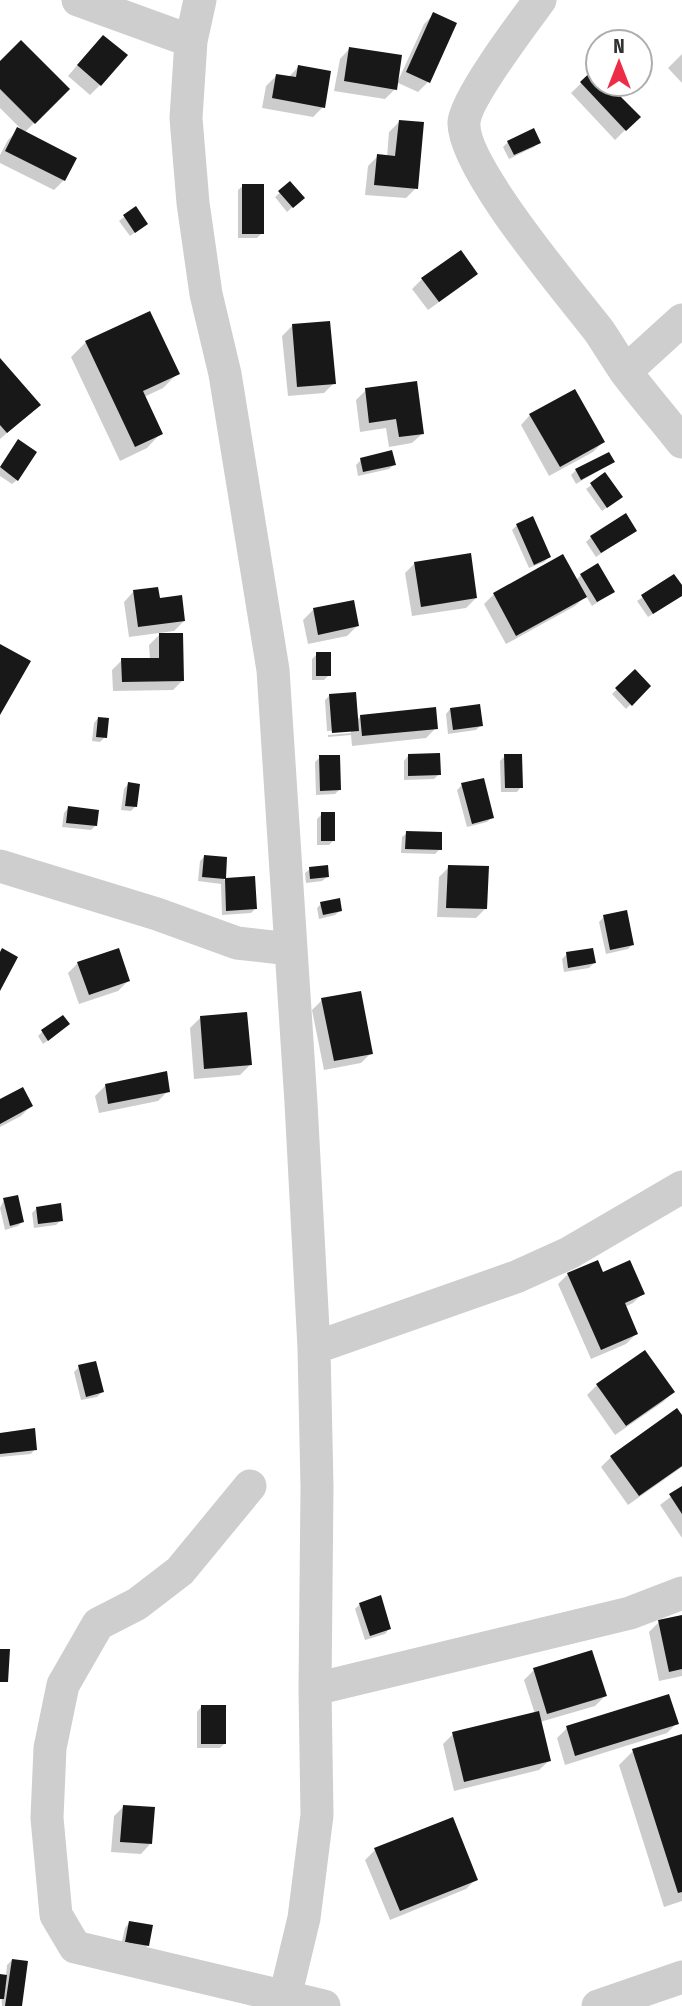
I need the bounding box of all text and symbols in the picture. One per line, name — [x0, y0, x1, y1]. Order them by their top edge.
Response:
north arrow — [584, 28, 654, 98]
text: N — [613, 35, 625, 58]

